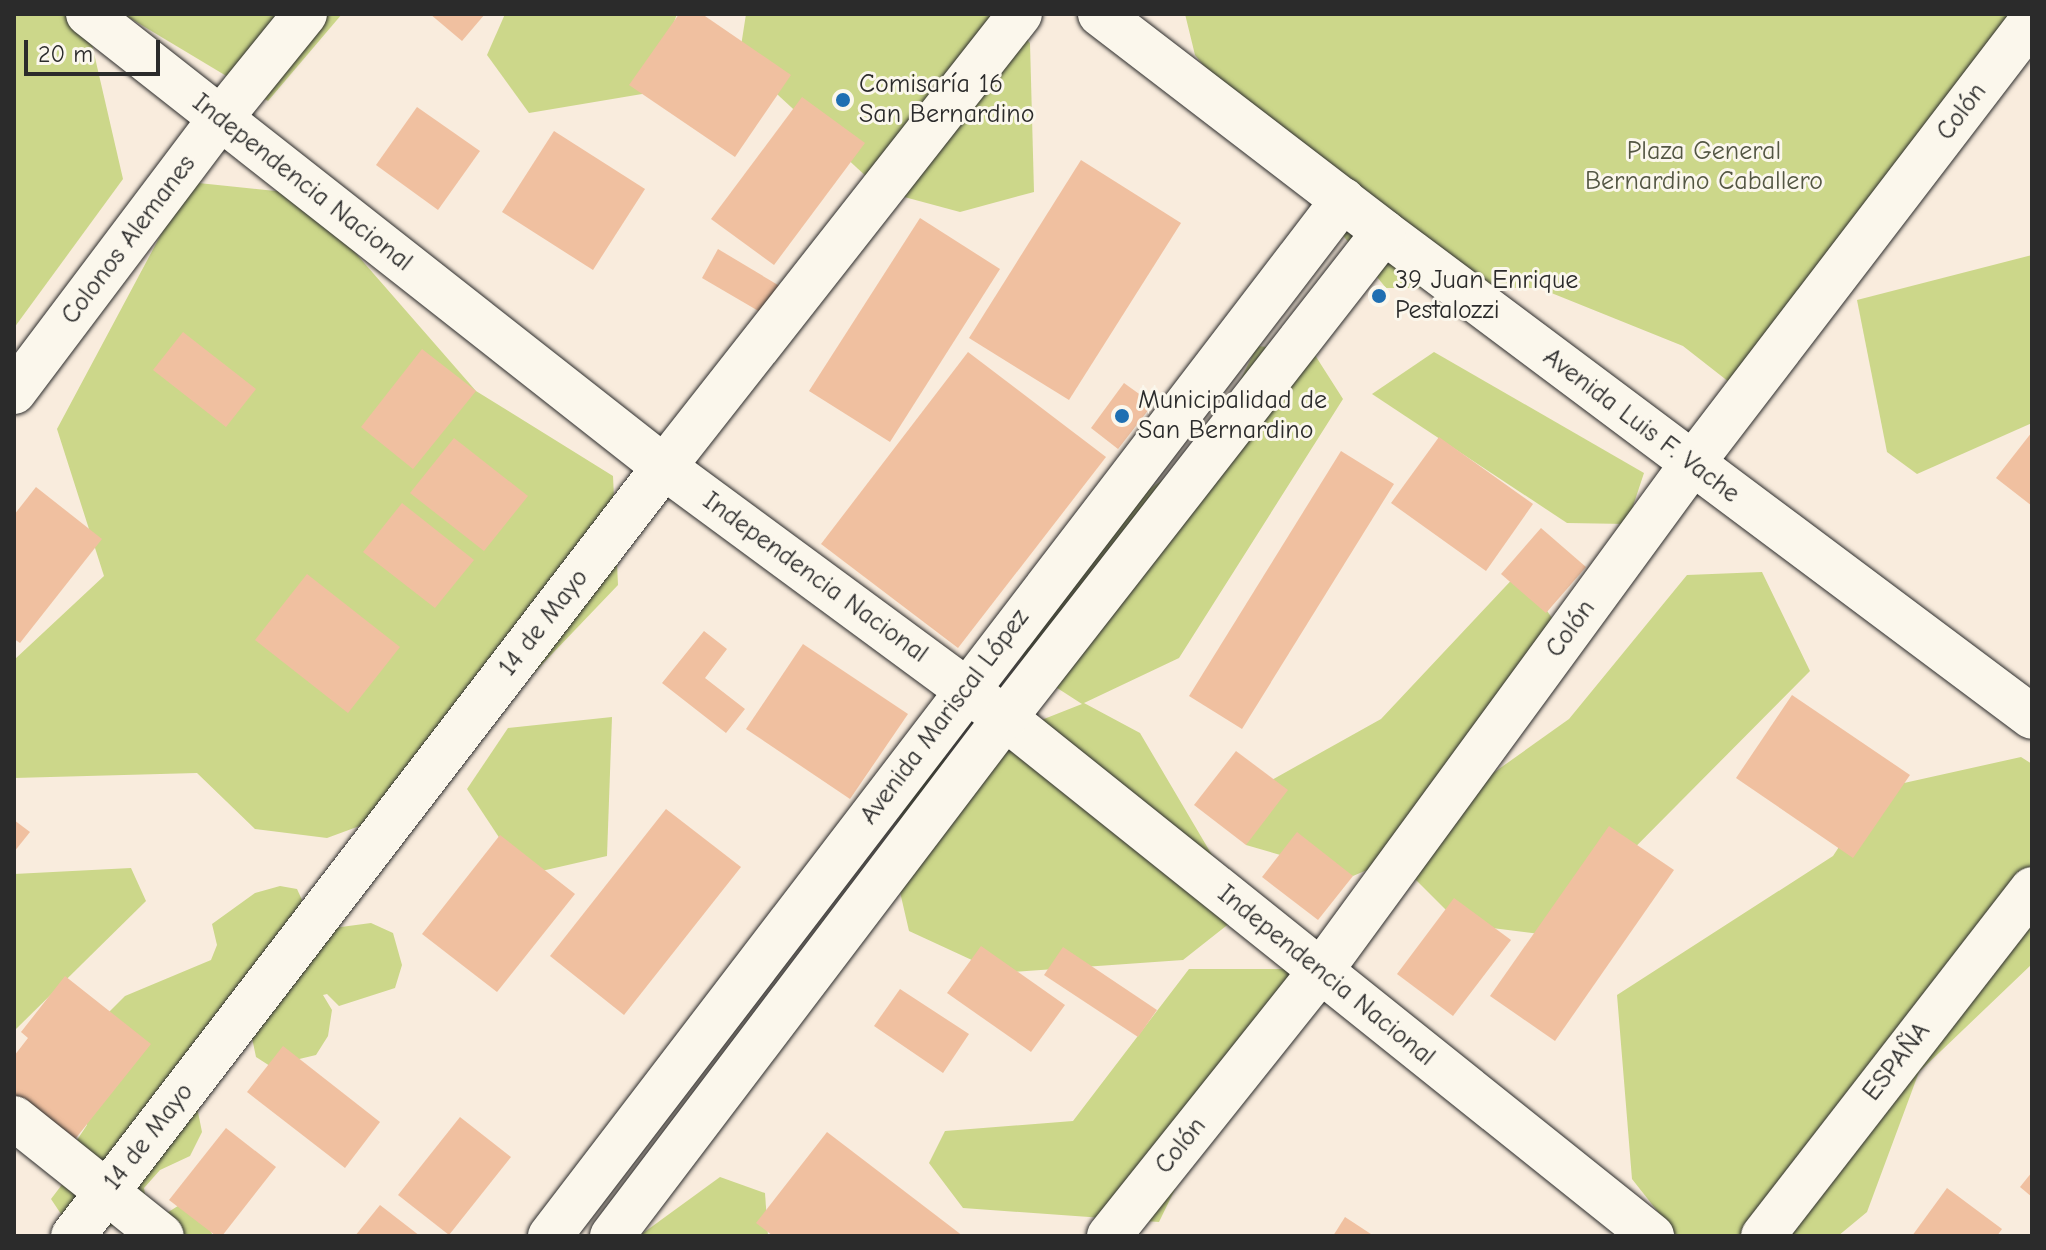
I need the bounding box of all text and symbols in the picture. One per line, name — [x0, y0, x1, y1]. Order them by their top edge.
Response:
scale bar — [28, 24, 164, 74]
text: 20 m — [38, 40, 93, 68]
place label: Comisaría 16 San Bernardino — [859, 69, 1034, 130]
street label: Colón — [1930, 77, 1994, 147]
street label: Independencia Nacional — [186, 87, 418, 279]
marker: Comisaría 16 San Bernardino — [834, 91, 852, 109]
park label: Plaza General Bernardino Caballero — [1585, 136, 1823, 198]
street label: Colonos Alemanes — [55, 149, 203, 331]
place label: 39 Juan Enrique Pestalozzi — [1395, 265, 1578, 326]
marker: 39 Juan Enrique Pestalozzi — [1370, 287, 1388, 305]
street label: Avenida Luis F. Vache — [1537, 342, 1745, 510]
place label: Municipalidad de San Bernardino — [1138, 385, 1327, 446]
marker: Municipalidad de San Bernardino — [1113, 407, 1131, 425]
street label: Independencia Nacional — [696, 486, 934, 670]
street label: 14 de Mayo — [493, 563, 595, 683]
street label: Colón — [1540, 594, 1602, 664]
street label: Avenida Mariscal López — [854, 603, 1036, 831]
street label: Independencia Nacional — [1211, 879, 1441, 1073]
street label: ESPAÑA — [1857, 1017, 1937, 1107]
street label: 14 de Mayo — [98, 1077, 200, 1197]
street label: Colón — [1149, 1111, 1213, 1181]

